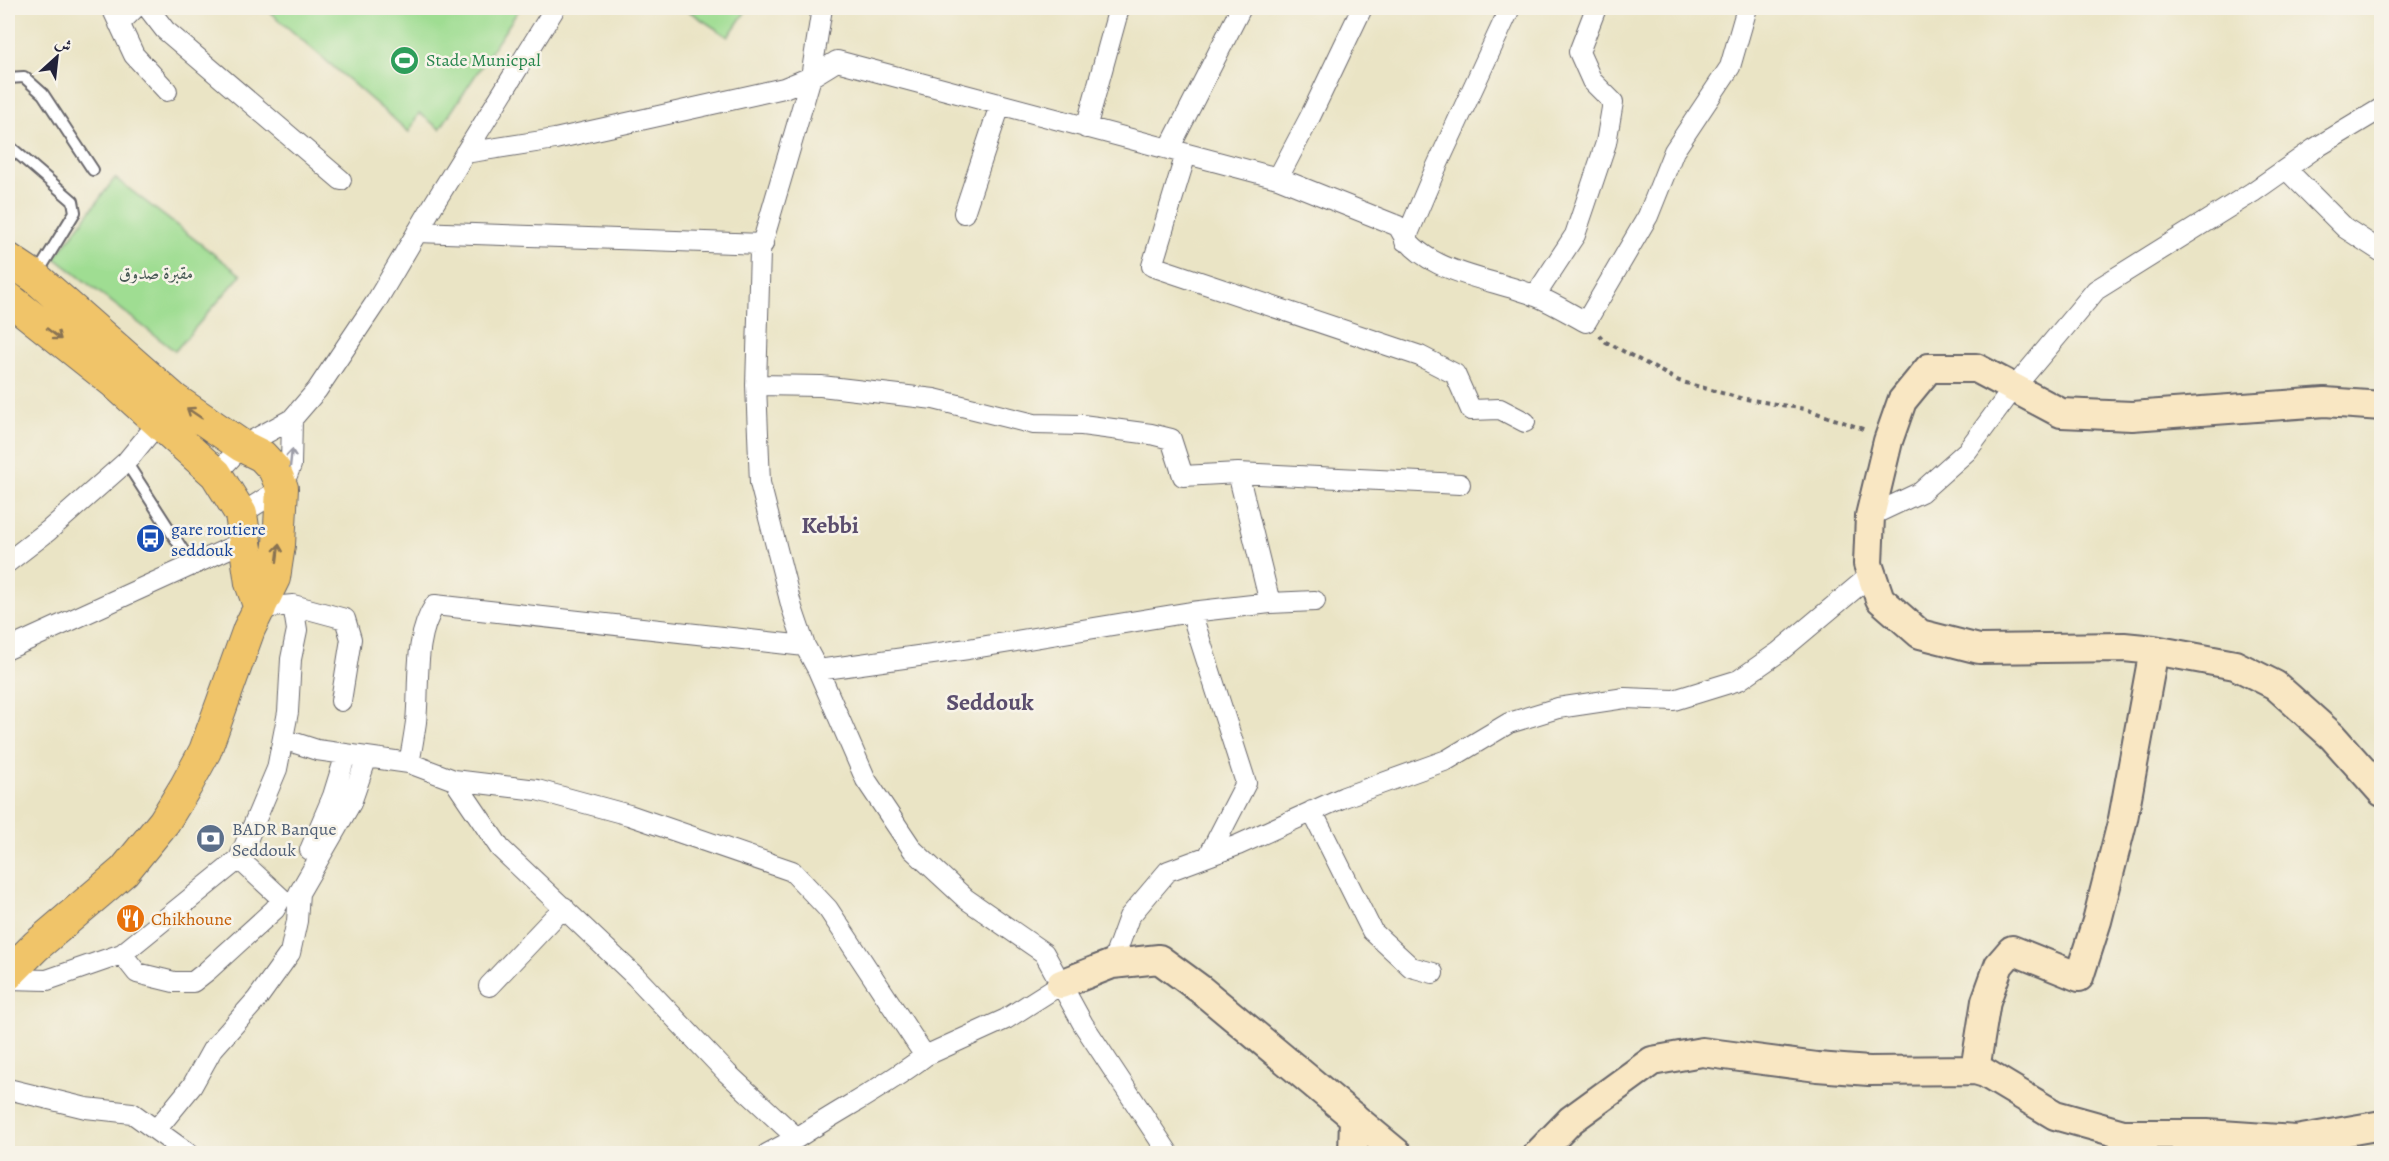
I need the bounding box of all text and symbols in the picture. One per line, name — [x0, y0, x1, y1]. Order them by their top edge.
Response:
north arrow — [27, 27, 87, 87]
text: ش — [51, 31, 75, 58]
sports icon: Stade Municpal — [389, 44, 421, 76]
place label: Stade Municpal — [426, 48, 541, 72]
park label: مقبرة صدوق — [119, 261, 193, 285]
one-way arrow — [45, 328, 61, 341]
one-way arrow — [187, 407, 203, 419]
one-way arrow — [286, 449, 297, 469]
district label: Kebbi — [801, 509, 859, 541]
place label: gare routiere seddouk — [171, 517, 266, 562]
bus stop icon: gare routiere seddouk — [134, 523, 166, 555]
one-way arrow — [272, 544, 283, 563]
district label: Seddouk — [946, 686, 1034, 718]
place label: BADR Banque Seddouk — [232, 817, 337, 862]
bank icon: BADR Banque Seddouk — [195, 823, 227, 855]
restaurant icon: Chikhoune — [114, 903, 146, 935]
place label: Chikhoune — [151, 907, 232, 931]

